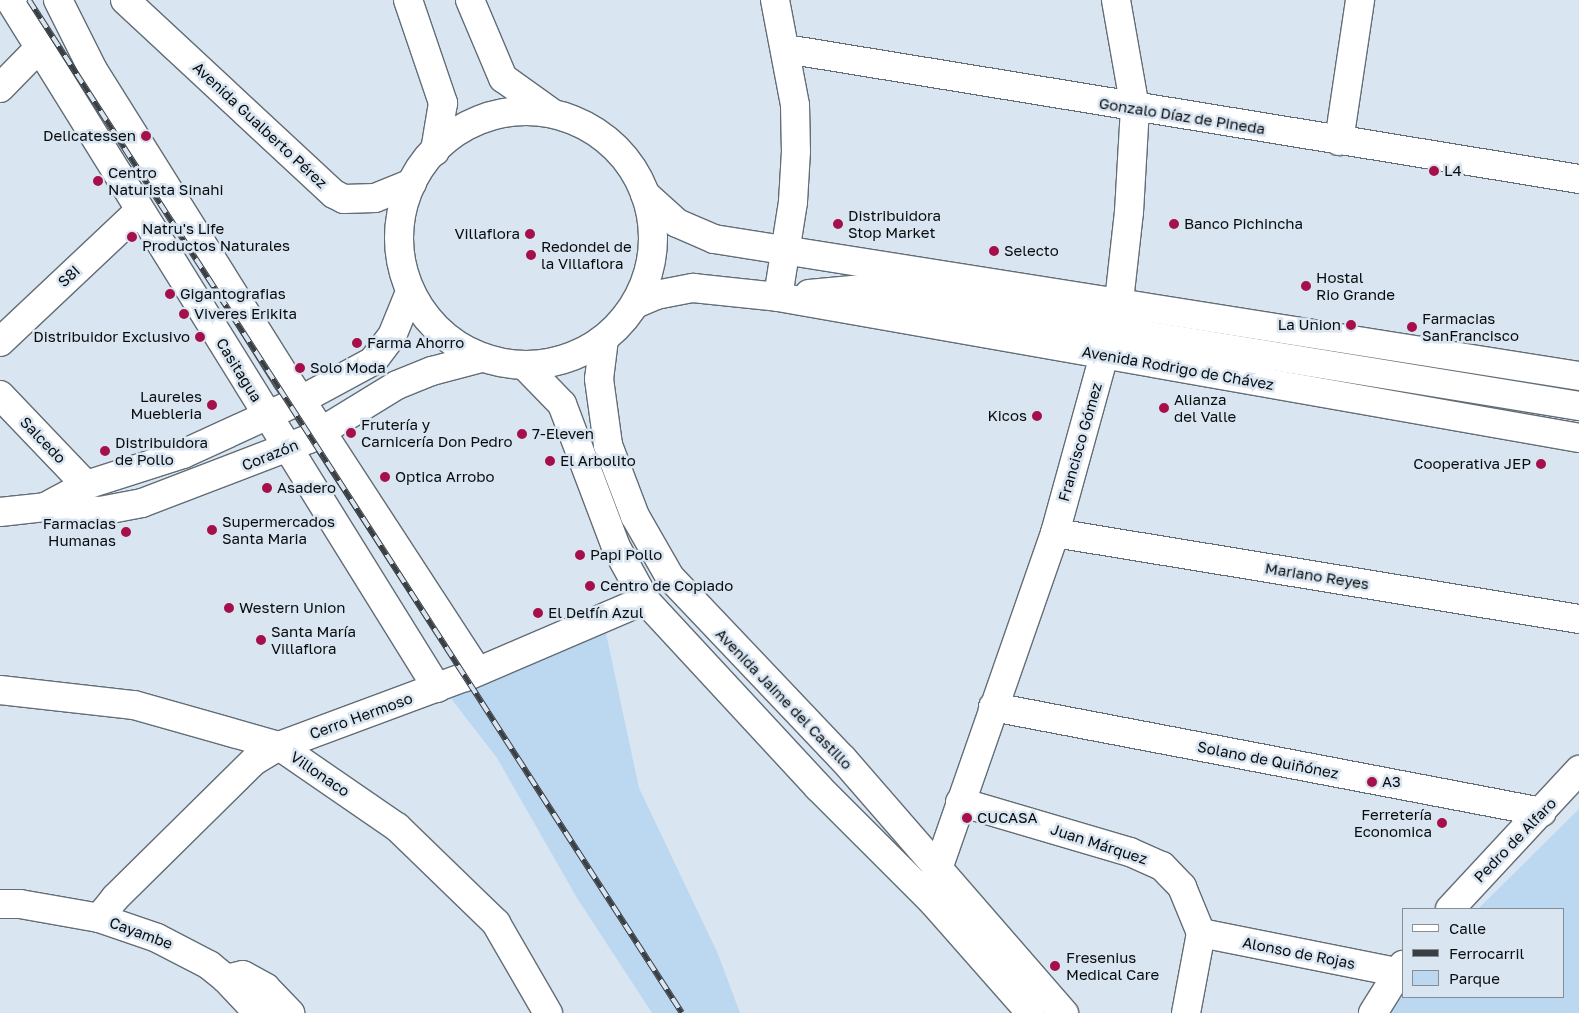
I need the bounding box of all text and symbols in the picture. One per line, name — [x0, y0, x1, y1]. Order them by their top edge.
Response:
street label: Avenida Gualberto Pérez — [189, 58, 331, 192]
street label: Gonzalo Díaz de Pineda — [1098, 94, 1266, 138]
place label: Delicatessen — [43, 127, 136, 145]
marker: Delicatessen — [140, 130, 152, 142]
place label: L4 — [1444, 162, 1462, 180]
place label: Centro Naturista Sinahi — [108, 163, 223, 198]
marker: L4 — [1428, 165, 1440, 177]
marker: Centro Naturista Sinahi — [92, 175, 104, 187]
place label: Distribuidora Stop Market — [848, 206, 941, 241]
place label: Banco Pichincha — [1184, 215, 1303, 233]
marker: Distribuidora Stop Market — [832, 218, 844, 230]
marker: Banco Pichincha — [1168, 218, 1180, 230]
place label: Natru's Life Productos Naturales — [142, 219, 290, 254]
place label: Villaflora — [455, 225, 520, 243]
marker: Villaflora — [524, 228, 536, 240]
marker: Natru's Life Productos Naturales — [126, 231, 138, 243]
place label: Redondel de la Villaflora — [541, 237, 632, 272]
place label: Selecto — [1004, 242, 1059, 260]
marker: Selecto — [988, 245, 1000, 257]
marker: Redondel de la Villaflora — [525, 249, 537, 261]
street label: S8I — [54, 261, 84, 291]
place label: Hostal Rio Grande — [1316, 268, 1395, 303]
marker: Hostal Rio Grande — [1300, 280, 1312, 292]
place label: Gigantografias — [180, 285, 286, 303]
marker: Gigantografias — [164, 288, 176, 300]
place label: Viveres Erikita — [194, 305, 297, 323]
marker: Viveres Erikita — [178, 308, 190, 320]
place label: Farmacias SanFrancisco — [1422, 309, 1519, 344]
place label: La Union — [1278, 316, 1341, 334]
marker: La Union — [1345, 319, 1357, 331]
marker: Farmacias SanFrancisco — [1406, 321, 1418, 333]
place label: Distribuidor Exclusivo — [33, 328, 190, 346]
marker: Distribuidor Exclusivo — [194, 331, 206, 343]
place label: Farma Ahorro — [367, 334, 464, 352]
street label: Casitagua — [212, 335, 266, 405]
marker: Farma Ahorro — [351, 337, 363, 349]
street label: Avenida Rodrigo de Chávez — [1081, 342, 1275, 394]
place label: Solo Moda — [310, 359, 386, 377]
marker: Solo Moda — [294, 362, 306, 374]
street label: Francisco Gómez — [1054, 381, 1106, 503]
place label: Laureles Muebleria — [130, 387, 202, 422]
place label: Alianza del Valle — [1174, 390, 1236, 425]
marker: Laureles Muebleria — [206, 399, 218, 411]
marker: Alianza del Valle — [1158, 402, 1170, 414]
place label: Kicos — [988, 407, 1027, 425]
marker: Kicos — [1031, 410, 1043, 422]
street label: Salcedo — [16, 413, 70, 467]
place label: Frutería y Carnicería Don Pedro — [361, 415, 513, 450]
place label: 7-Eleven — [532, 425, 594, 443]
marker: Frutería y Carnicería Don Pedro — [345, 427, 357, 439]
marker: 7-Eleven — [516, 428, 528, 440]
place label: Distribuidora de Pollo — [115, 433, 208, 468]
street label: Corazón — [239, 436, 301, 474]
marker: Distribuidora de Pollo — [99, 445, 111, 457]
place label: El Arbolito — [560, 452, 636, 470]
marker: El Arbolito — [544, 455, 556, 467]
place label: Cooperativa JEP — [1413, 455, 1531, 473]
marker: Cooperativa JEP — [1535, 458, 1547, 470]
place label: Optica Arrobo — [395, 468, 495, 486]
marker: Optica Arrobo — [379, 471, 391, 483]
place label: Asadero — [277, 479, 336, 497]
marker: Asadero — [261, 482, 273, 494]
place label: Supermercados Santa Maria — [222, 512, 335, 547]
place label: Farmacias Humanas — [43, 514, 116, 549]
marker: Supermercados Santa Maria — [206, 524, 218, 536]
marker: Farmacias Humanas — [120, 526, 132, 538]
place label: Papi Pollo — [590, 546, 662, 564]
marker: Papi Pollo — [574, 549, 586, 561]
street label: Mariano Reyes — [1264, 559, 1370, 593]
place label: Centro de Copiado — [600, 577, 733, 595]
marker: Centro de Copiado — [584, 580, 596, 592]
place label: Western Union — [239, 599, 345, 617]
marker: Western Union — [223, 602, 235, 614]
place label: El Delfín Azul — [548, 604, 644, 622]
marker: El Delfín Azul — [532, 607, 544, 619]
place label: Santa María Villaflora — [271, 622, 356, 657]
street label: Avenida Jaime del Castillo — [712, 625, 856, 773]
marker: Santa María Villaflora — [255, 634, 267, 646]
street label: Cerro Hermoso — [307, 689, 415, 743]
street label: Solano de Quiñónez — [1196, 737, 1340, 783]
street label: Villonaco — [287, 748, 353, 800]
place label: A3 — [1382, 773, 1401, 791]
marker: A3 — [1366, 776, 1378, 788]
street label: Pedro de Alfaro — [1470, 794, 1560, 886]
place label: Ferretería Economica — [1354, 805, 1432, 840]
place label: CUCASA — [977, 809, 1037, 827]
marker: CUCASA — [961, 812, 973, 824]
marker: Ferretería Economica — [1436, 817, 1448, 829]
street label: Juan Márquez — [1048, 820, 1150, 868]
legend — [1402, 908, 1564, 998]
street label: Cayambe — [107, 913, 175, 953]
text: Calle — [1449, 919, 1486, 937]
street label: Alonso de Rojas — [1241, 933, 1357, 973]
text: Ferrocarril — [1449, 944, 1524, 962]
place label: Fresenius Medical Care — [1066, 948, 1159, 983]
marker: Fresenius Medical Care — [1048, 959, 1062, 973]
text: Parque — [1449, 969, 1500, 987]

